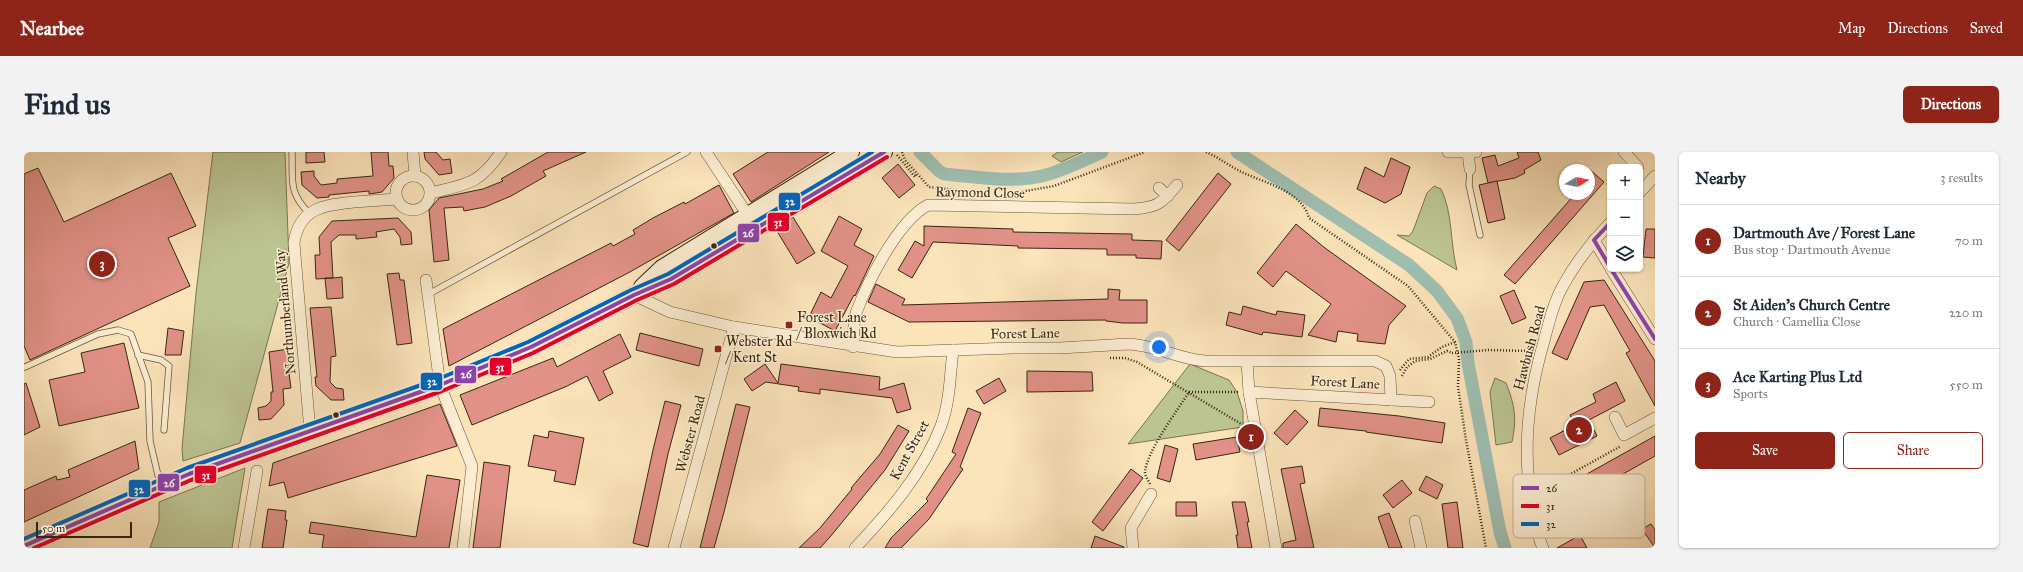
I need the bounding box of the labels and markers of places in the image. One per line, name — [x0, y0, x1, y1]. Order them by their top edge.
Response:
unlabelled marker — [709, 241, 719, 251]
pin: 3 — [89, 249, 115, 279]
place label: Forest Lane / Bloxwich Rd — [796, 309, 877, 342]
marker: Forest Lane / Bloxwich Rd — [784, 320, 794, 330]
place label: Webster Rd / Kent St — [725, 333, 792, 366]
marker: Webster Rd / Kent St — [713, 344, 723, 354]
unlabelled marker — [331, 410, 341, 420]
pin: 2 — [1566, 415, 1592, 445]
pin: 1 — [1238, 422, 1264, 452]

